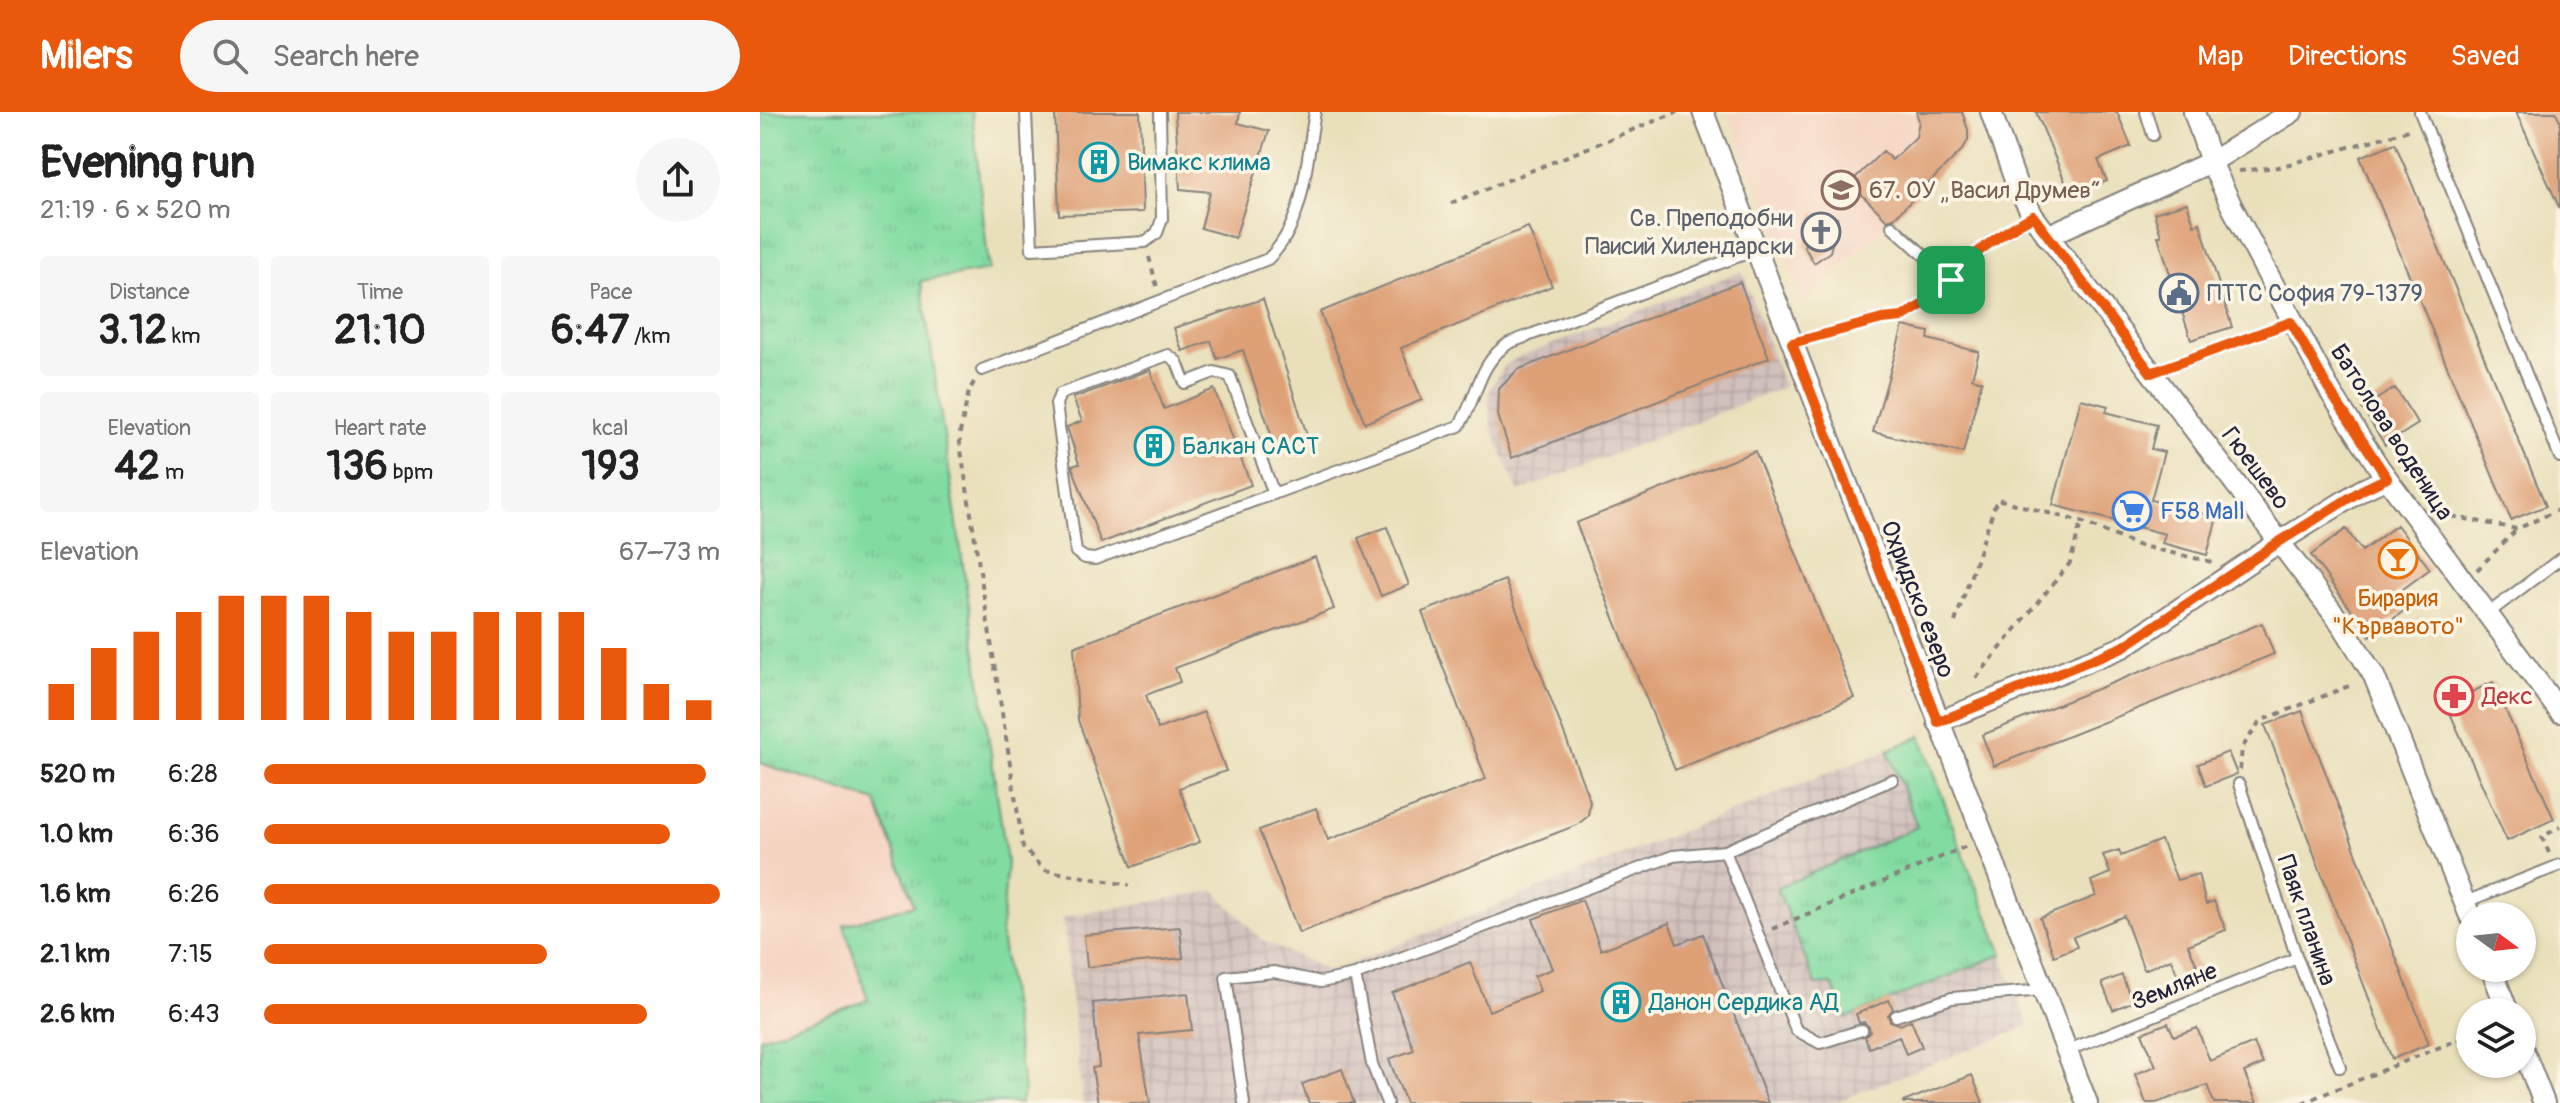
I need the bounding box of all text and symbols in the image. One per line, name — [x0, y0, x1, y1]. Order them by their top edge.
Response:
search box — [180, 20, 740, 92]
text: Milers — [40, 32, 132, 80]
icon: search — [208, 34, 252, 78]
text: Search here — [272, 38, 419, 75]
text: Map — [2197, 39, 2244, 74]
text: Directions — [2288, 39, 2407, 74]
text: Saved — [2451, 39, 2520, 74]
text: Evening run — [40, 136, 255, 191]
button: share — [636, 138, 720, 222]
building icon: Вимакс клима — [1078, 141, 1120, 183]
place label: Вимакс клима — [1127, 148, 1271, 177]
school or university icon: 67. ОУ „Васил Друмев“ — [1820, 169, 1862, 211]
place label: 67. ОУ „Васил Друмев“ — [1869, 176, 2101, 205]
text: 21:19 · 6 × 520 m — [40, 194, 231, 226]
place label: Св. Преподобни Паисий Хилендарски — [1585, 204, 1793, 261]
church icon: Св. Преподобни Паисий Хилендарски — [1800, 211, 1842, 253]
pin — [1917, 246, 1985, 314]
icon: arrive — [1929, 258, 1973, 302]
public building icon: ПТТС София 79-1379 — [2158, 272, 2200, 314]
text: Distance — [109, 278, 190, 306]
text: Time — [357, 278, 403, 306]
text: Pace — [589, 278, 632, 306]
place label: ПТТС София 79-1379 — [2207, 279, 2423, 308]
text: 3.12 — [98, 306, 167, 355]
text: 21:10 — [334, 306, 426, 355]
text: 6:47 — [551, 306, 629, 355]
text: km — [167, 322, 201, 350]
text: /km — [629, 322, 671, 350]
street label: Батолова воденица — [2324, 339, 2459, 526]
text: Elevation — [107, 414, 191, 442]
text: Heart rate — [334, 414, 426, 442]
text: kcal — [593, 414, 629, 442]
street label: Гюешево — [2215, 421, 2296, 515]
building icon: Балкан САСТ — [1133, 425, 1175, 467]
place label: Балкан САСТ — [1182, 432, 1319, 461]
text: 42 — [114, 442, 160, 491]
text: 136 — [327, 442, 388, 491]
text: 193 — [581, 442, 640, 491]
text: m — [160, 458, 184, 486]
text: bpm — [388, 458, 433, 486]
supermarket icon: F58 Mall — [2111, 490, 2153, 532]
place label: F58 Mall — [2160, 497, 2245, 526]
street label: Охридско езеро — [1874, 517, 1961, 682]
text: Elevation — [40, 536, 139, 568]
text: 67–73 m — [619, 536, 720, 568]
bar icon: Бирария "Кървавото" — [2377, 538, 2419, 580]
place label: Бирария "Кървавото" — [2332, 584, 2464, 641]
pharmacy icon: Декс — [2433, 675, 2475, 717]
place label: Декс — [2481, 682, 2533, 711]
text: 520 m — [40, 758, 115, 790]
text: 6:28 — [168, 758, 218, 790]
text: 1.0 km — [40, 818, 113, 850]
text: 6:36 — [168, 818, 220, 850]
street label: Паяк планина — [2271, 851, 2342, 989]
text: 1.6 km — [40, 878, 111, 910]
text: 6:26 — [168, 878, 220, 910]
north arrow — [2456, 902, 2536, 982]
map controls — [2456, 902, 2536, 1078]
text: 2.1 km — [40, 938, 110, 970]
text: 7:15 — [168, 938, 213, 970]
street label: Земляне — [2127, 956, 2221, 1017]
building icon: Данон Сердика АД — [1600, 981, 1642, 1023]
place label: Данон Сердика АД — [1648, 988, 1839, 1017]
text: 2.6 km — [40, 998, 115, 1030]
text: 6:43 — [168, 998, 220, 1030]
button: layers — [2456, 998, 2536, 1078]

